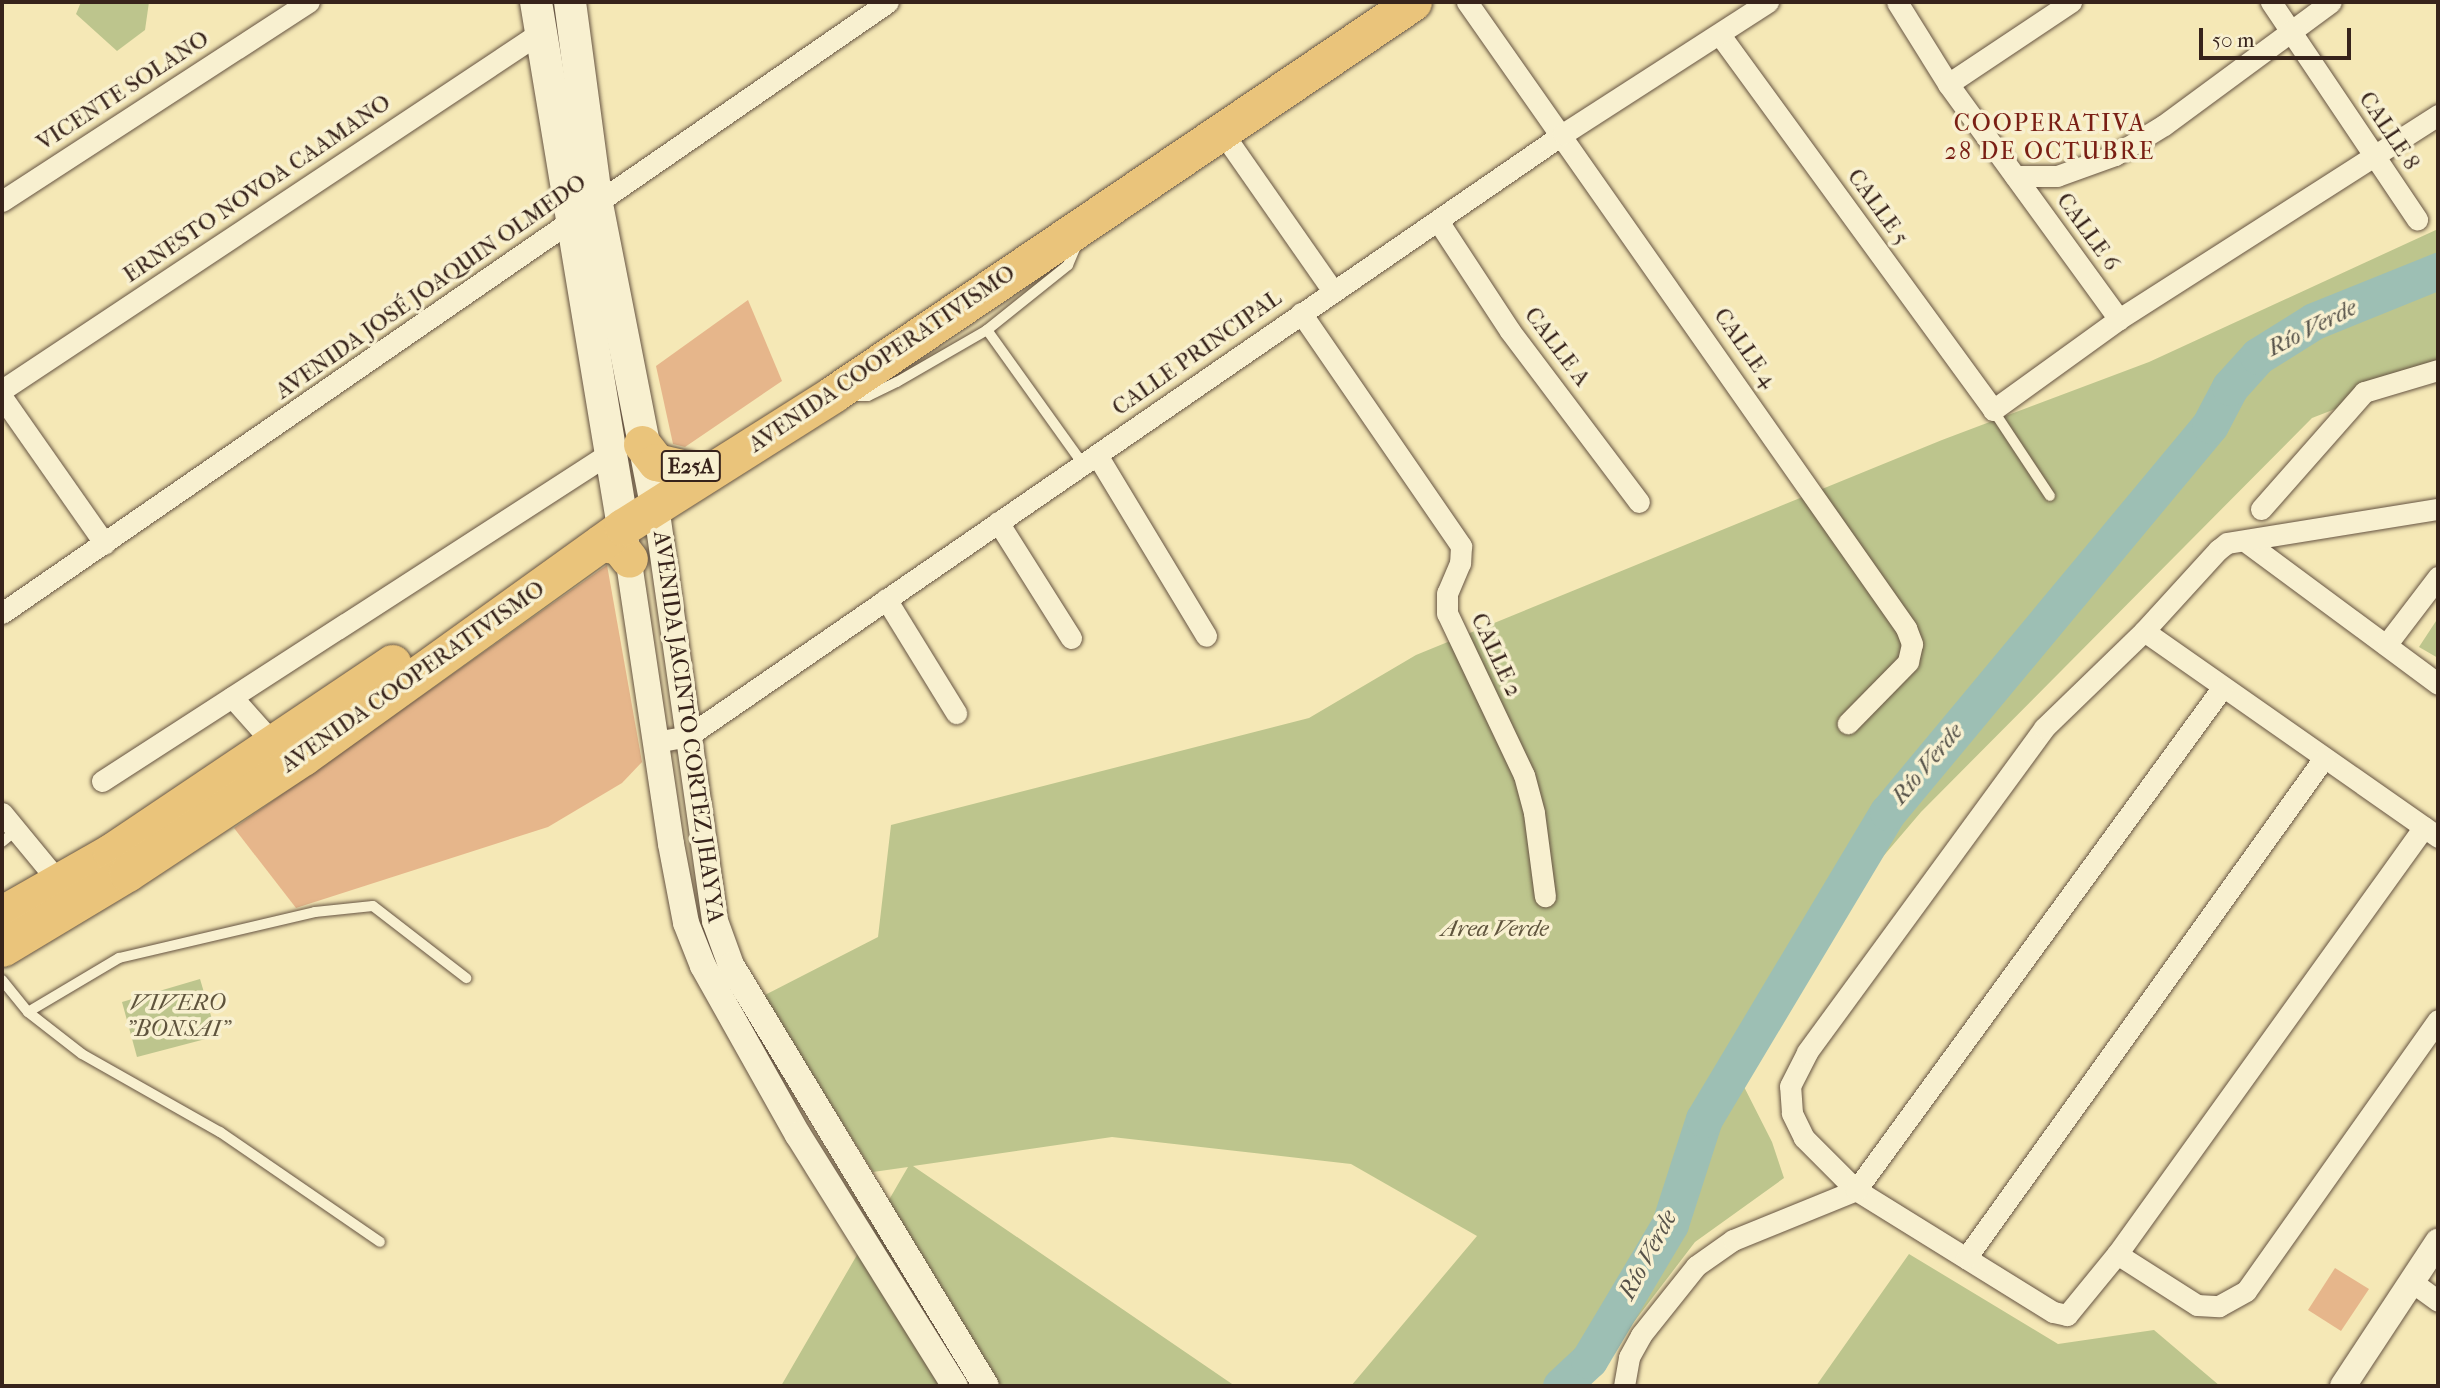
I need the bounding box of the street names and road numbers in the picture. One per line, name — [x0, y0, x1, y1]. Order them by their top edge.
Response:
street label: VICENTE SOLANO — [32, 25, 214, 157]
street label: CALLE 8 — [2353, 87, 2425, 175]
street label: ERNESTO NOVOA CAAMANO — [118, 89, 396, 289]
street label: CALLE 5 — [1841, 164, 1915, 250]
street label: AVENIDA JOSÉ JOAQUIN OLMEDO — [270, 169, 592, 405]
street label: CALLE 6 — [2051, 188, 2125, 276]
street label: AVENIDA COOPERATIVISMO — [743, 259, 1021, 459]
street label: CALLE PRINCIPAL — [1107, 284, 1287, 422]
street label: CALLE A — [1518, 302, 1596, 392]
street label: CALLE 4 — [1708, 303, 1782, 393]
road number: E25A — [660, 448, 722, 484]
street label: AVENIDA JACINTO CORTEZ JHAYYA — [647, 529, 729, 925]
street label: AVENIDA COOPERATIVISMO — [276, 575, 550, 779]
street label: CALLE 2 — [1465, 609, 1527, 701]

